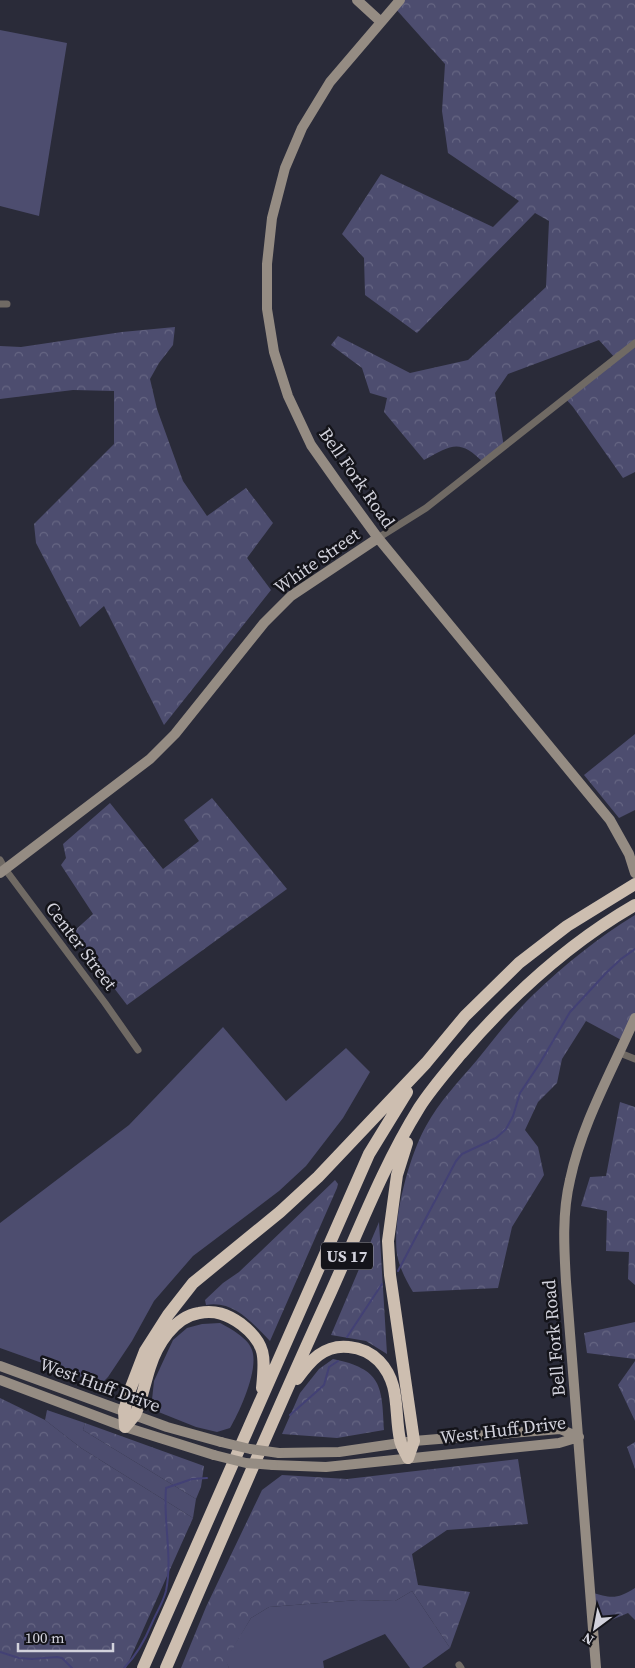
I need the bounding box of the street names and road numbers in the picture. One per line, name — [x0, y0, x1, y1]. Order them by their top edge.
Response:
street label: Bell Fork Road — [314, 423, 401, 533]
street label: White Street — [269, 522, 365, 599]
street label: Center Street — [40, 896, 123, 995]
road number: US 17 — [321, 1242, 373, 1270]
street label: Bell Fork Road — [536, 1279, 571, 1397]
street label: West Huff Drive — [36, 1351, 164, 1418]
street label: West Huff Drive — [438, 1409, 567, 1450]

